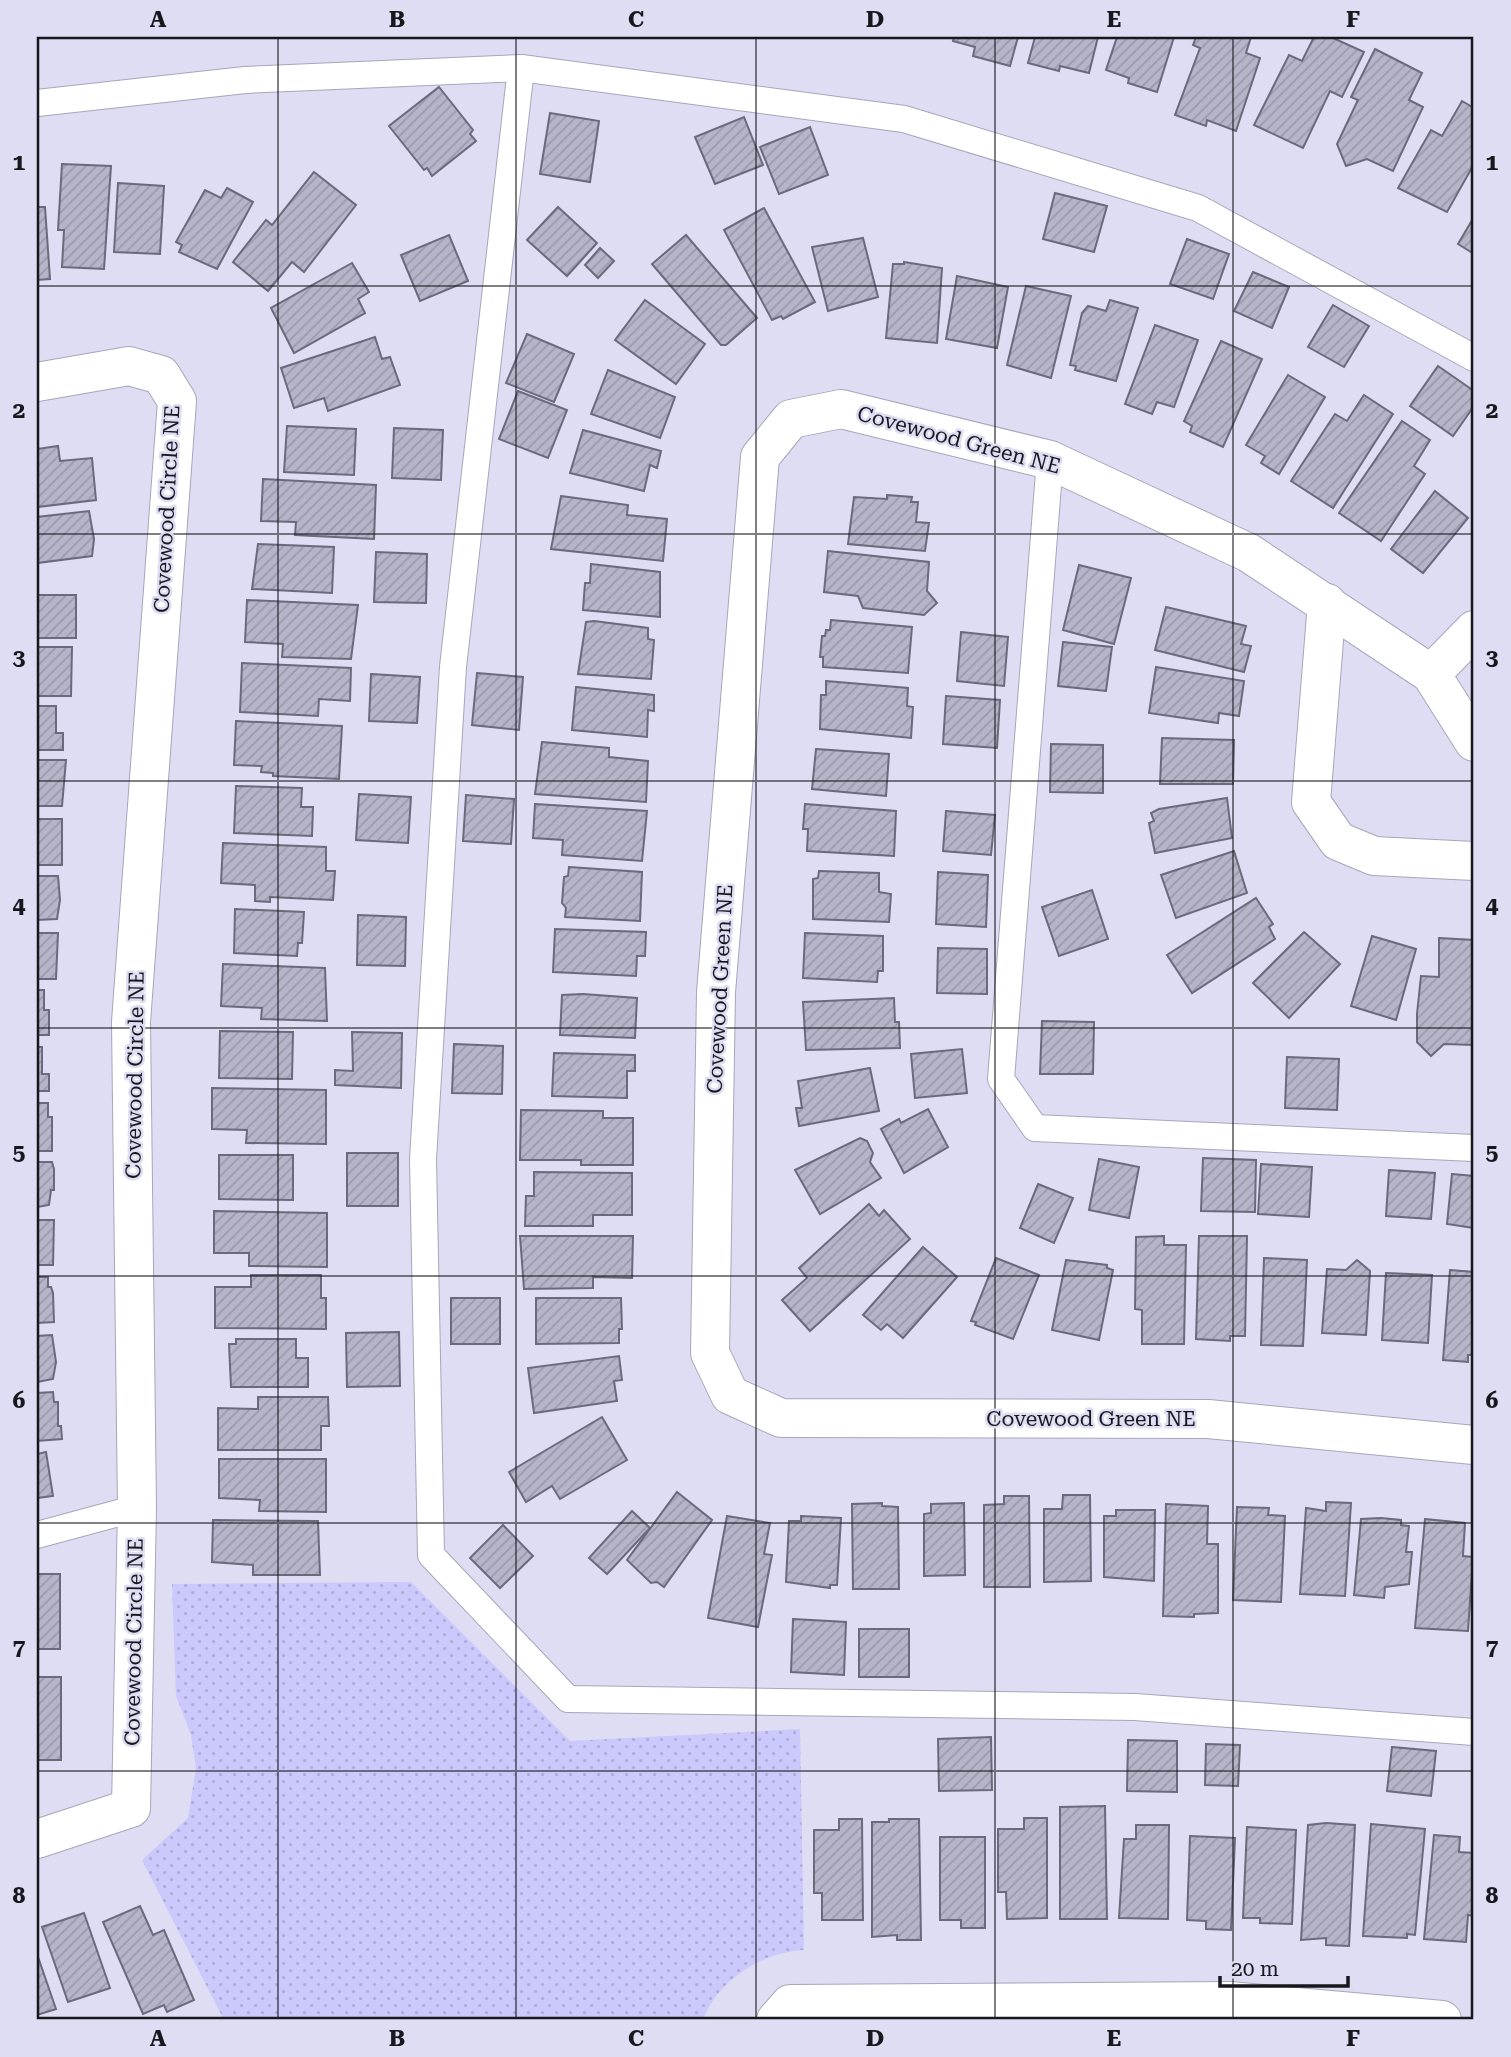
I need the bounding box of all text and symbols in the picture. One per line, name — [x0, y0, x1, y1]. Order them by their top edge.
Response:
text: A — [150, 6, 167, 33]
text: B — [389, 6, 405, 33]
text: C — [628, 6, 644, 33]
text: D — [866, 6, 884, 33]
text: E — [1107, 6, 1121, 33]
text: F — [1346, 6, 1360, 33]
text: 1 — [13, 149, 26, 176]
text: 1 — [1486, 149, 1499, 176]
text: 2 — [13, 397, 25, 424]
text: 2 — [1486, 397, 1498, 424]
street label: Covewood Green NE — [855, 401, 1063, 479]
street label: Covewood Circle NE — [150, 405, 184, 613]
text: 3 — [13, 644, 26, 671]
text: 3 — [1486, 644, 1499, 671]
street label: Covewood Green NE — [703, 884, 737, 1094]
text: 4 — [13, 892, 26, 919]
text: 4 — [1486, 892, 1499, 919]
street label: Covewood Circle NE — [121, 971, 149, 1179]
text: 5 — [13, 1139, 26, 1166]
text: 5 — [1486, 1139, 1499, 1166]
text: 6 — [13, 1387, 26, 1414]
text: 6 — [1486, 1387, 1499, 1414]
street label: Covewood Green NE — [986, 1407, 1196, 1431]
street label: Covewood Circle NE — [120, 1538, 148, 1746]
text: 7 — [13, 1634, 26, 1661]
text: 7 — [1486, 1634, 1499, 1661]
text: 8 — [13, 1882, 26, 1909]
text: 8 — [1486, 1882, 1499, 1909]
scale bar — [1220, 1945, 1348, 1989]
text: 20 m — [1231, 1957, 1279, 1981]
text: A — [150, 2025, 167, 2052]
text: B — [389, 2025, 405, 2052]
text: C — [628, 2025, 644, 2052]
text: D — [866, 2025, 884, 2052]
text: E — [1107, 2025, 1121, 2052]
text: F — [1346, 2025, 1360, 2052]

